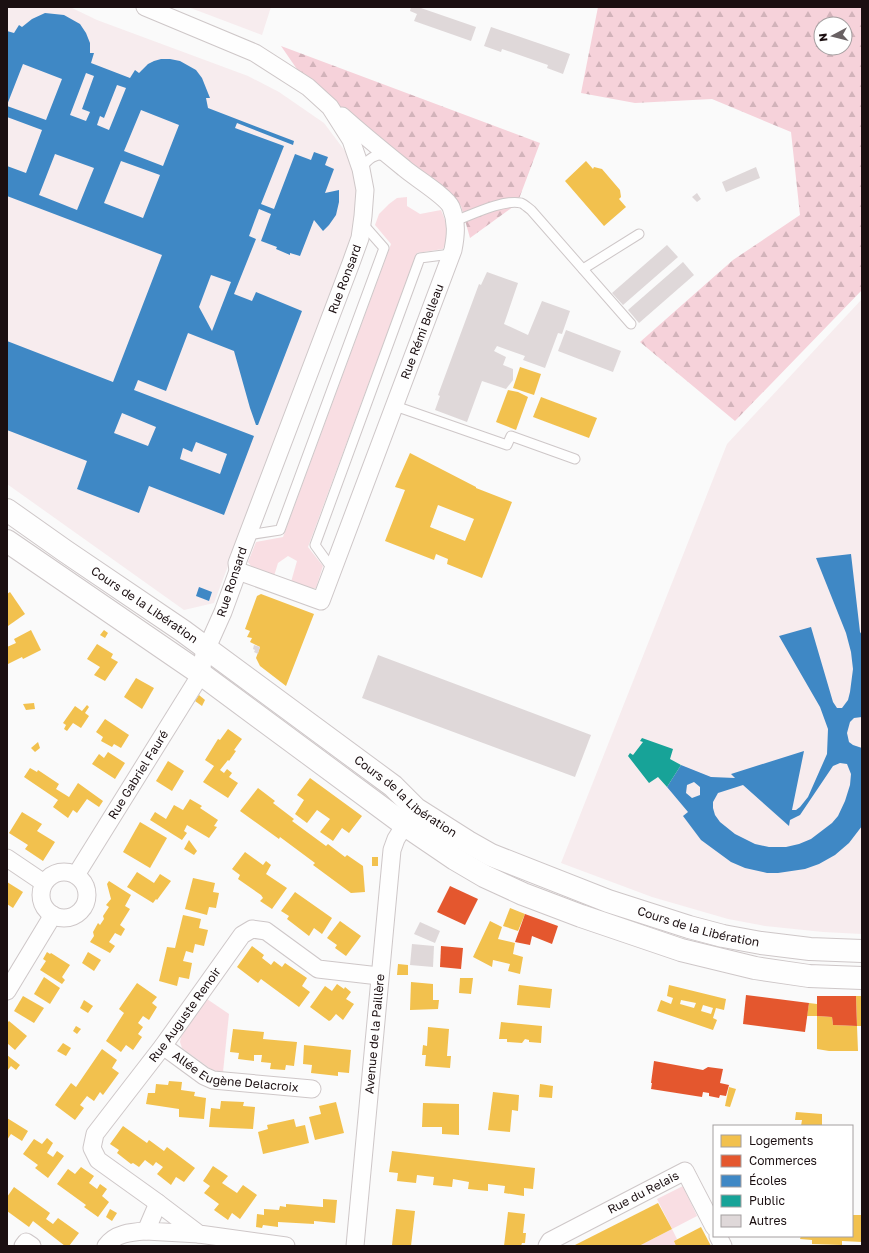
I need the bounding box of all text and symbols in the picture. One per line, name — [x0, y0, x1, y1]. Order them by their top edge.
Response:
north arrow — [813, 16, 853, 56]
text: N — [816, 32, 830, 42]
street label: Rue Ronsard — [324, 242, 364, 316]
street label: Rue Rémi Belleau — [397, 282, 447, 381]
street label: Rue Ronsard — [213, 545, 250, 619]
street label: Cours de la Libération — [88, 563, 201, 646]
street label: Rue Gabriel Fauré — [105, 727, 171, 822]
street label: Cours de la Libération — [351, 752, 460, 840]
street label: Cours de la Libération — [636, 903, 761, 950]
street label: Rue Auguste Renoir — [145, 964, 224, 1065]
street label: Avenue de la Paillère — [361, 973, 387, 1094]
street label: Allée Eugène Delacroix — [170, 1048, 300, 1095]
legend — [713, 1125, 853, 1237]
text: Logements — [749, 1133, 813, 1148]
text: Commerces — [749, 1153, 817, 1168]
street label: Rue du Relais — [605, 1168, 681, 1217]
text: Écoles — [749, 1173, 787, 1188]
text: Public — [749, 1193, 786, 1208]
text: Autres — [749, 1213, 787, 1228]

